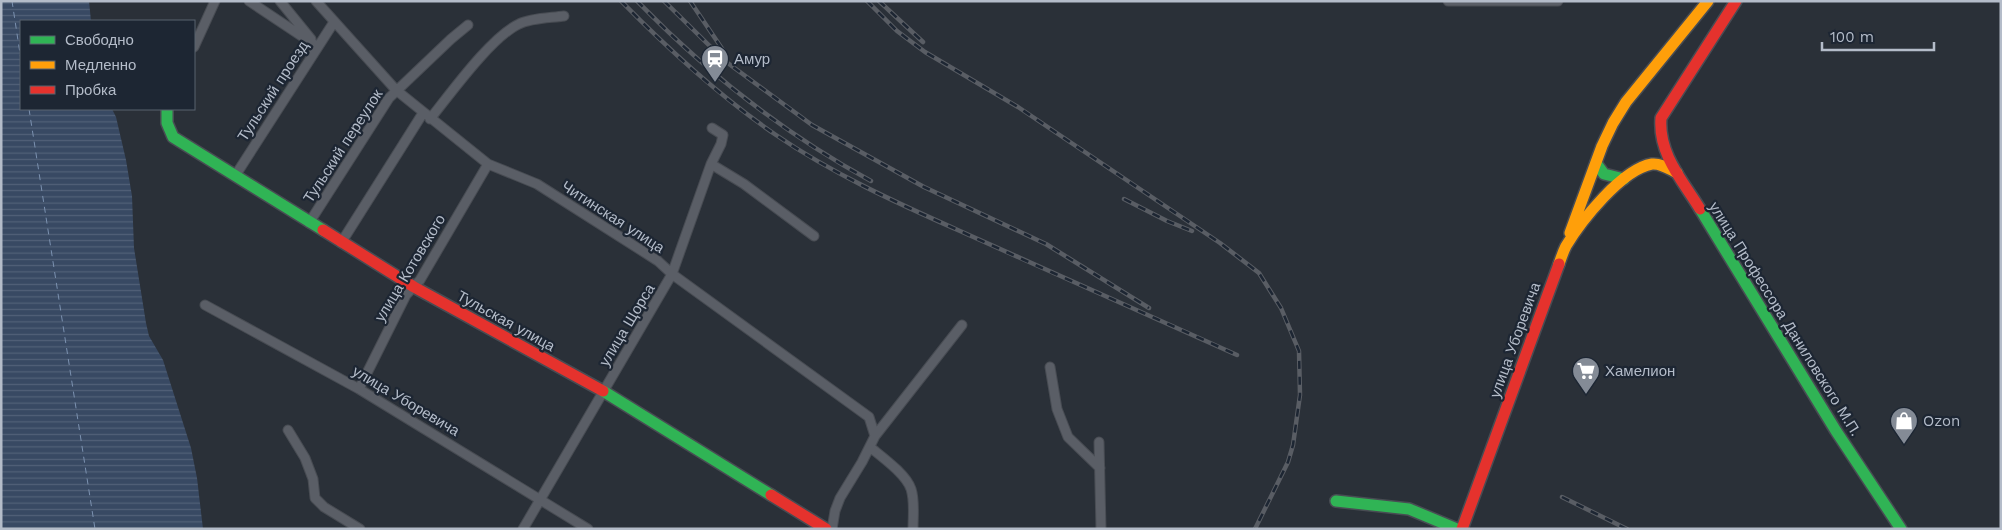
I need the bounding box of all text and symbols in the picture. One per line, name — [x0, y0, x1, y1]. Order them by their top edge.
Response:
legend — [20, 20, 195, 110]
scale bar — [1822, 20, 1934, 52]
text: 100 m — [1830, 28, 1874, 46]
text: Свободно — [65, 31, 134, 49]
street label: Тульский проезд — [234, 37, 312, 145]
station icon: Амур — [700, 44, 730, 83]
place label: Амур — [734, 50, 770, 68]
text: Медленно — [65, 56, 136, 74]
text: Пробка — [65, 81, 117, 99]
street label: Тульский переулок — [300, 85, 387, 206]
street label: Читинская улица — [558, 177, 668, 257]
street label: улица Профессора Даниловского М.П. — [1705, 199, 1865, 439]
street label: улица Котовского — [371, 211, 449, 325]
street label: улица Уборевича — [1486, 279, 1544, 400]
street label: улица Щорса — [595, 280, 659, 369]
street label: Тульская улица — [454, 287, 559, 356]
supermarket icon: Хамелион — [1571, 356, 1601, 395]
street label: улица Уборевича — [349, 362, 463, 440]
place label: Хамелион — [1605, 362, 1675, 380]
shop icon: Ozon — [1889, 406, 1919, 445]
place label: Ozon — [1923, 412, 1960, 430]

